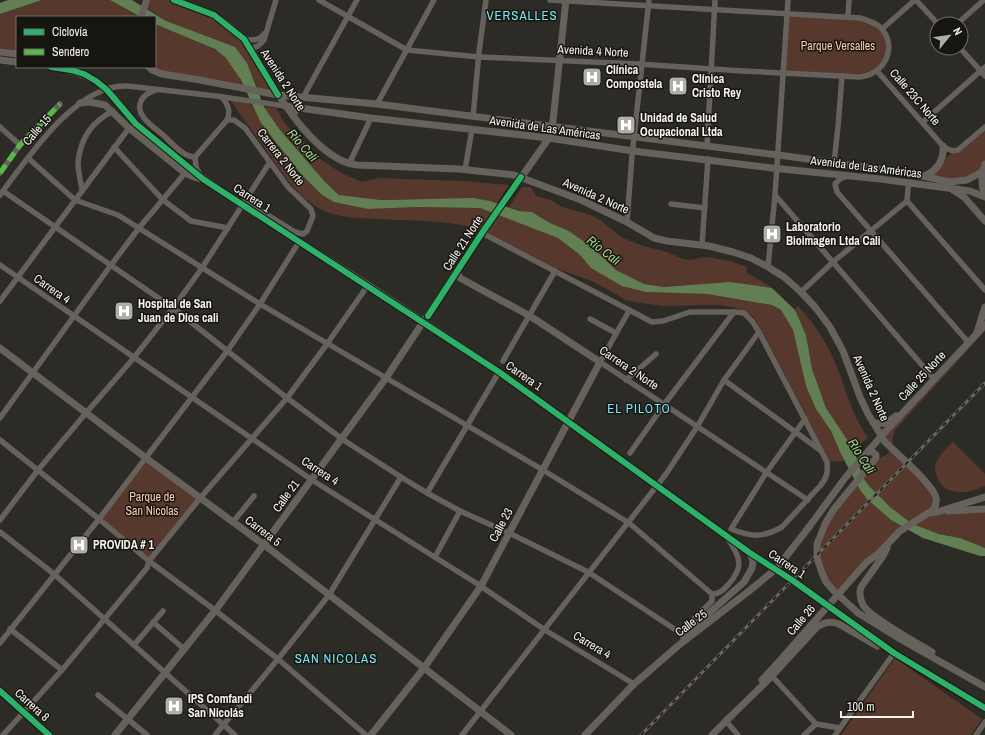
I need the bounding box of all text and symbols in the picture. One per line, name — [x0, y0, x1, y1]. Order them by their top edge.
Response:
district label: VERSALLES — [486, 7, 558, 24]
legend — [16, 16, 156, 68]
north arrow — [929, 16, 969, 56]
text: Ciclovía — [52, 24, 88, 40]
text: N — [950, 25, 965, 37]
park label: Parque Versalles — [801, 38, 875, 54]
street label: Avenida 4 Norte — [556, 41, 629, 61]
text: Sendero — [52, 44, 89, 60]
street label: Avenida 2 Norte — [256, 45, 309, 114]
place label: Clínica Compostela — [606, 62, 663, 92]
street label: Calle 23C Norte — [886, 65, 944, 129]
hospital icon: Clínica Compostela — [581, 66, 603, 88]
place label: Clínica Cristo Rey — [692, 71, 742, 101]
hospital icon: Clínica Cristo Rey — [667, 75, 689, 97]
place label: Unidad de Salud Ocupacional Ltda — [640, 110, 723, 140]
street label: Calle 15 — [19, 111, 55, 149]
street label: Avenida de Las Américas — [487, 112, 602, 144]
hospital icon: Unidad de Salud Ocupacional Ltda — [615, 114, 637, 136]
street label: Carrera 2 Norte — [254, 125, 308, 189]
water label: Río Cali — [284, 125, 322, 165]
street label: Avenida de Las Américas — [808, 152, 923, 182]
street label: Avenida 2 Norte — [559, 174, 632, 218]
street label: Carrera 1 — [230, 180, 274, 216]
street label: Calle 21 Norte — [439, 212, 487, 274]
place label: Laboratorio Bioimagen Ltda Cali — [786, 219, 881, 249]
hospital icon: Laboratorio Bioimagen Ltda Cali — [761, 223, 783, 245]
water label: Río Cali — [583, 232, 624, 269]
street label: Carrera 4 — [30, 271, 74, 308]
place label: Hospital de San Juan de Dios cali — [138, 296, 219, 326]
hospital icon: Hospital de San Juan de Dios cali — [113, 300, 135, 322]
street label: Carrera 2 Norte — [596, 342, 662, 394]
street label: Calle 25 Norte — [895, 348, 949, 404]
street label: Avenida 2 Norte — [849, 351, 893, 424]
street label: Carrera 1 — [502, 358, 546, 395]
district label: EL PILOTO — [607, 400, 671, 417]
water label: Río Cali — [844, 435, 879, 477]
street label: Carrera 4 — [298, 453, 342, 489]
street label: Calle 21 — [269, 476, 303, 515]
park label: Parque de San Nicolas — [125, 489, 179, 519]
street label: Calle 23 — [485, 505, 517, 545]
street label: Carrera 5 — [242, 512, 285, 550]
hospital icon: PROVIDA # 1 — [68, 534, 90, 556]
place label: PROVIDA # 1 — [93, 537, 154, 553]
street label: Carrera 1 — [765, 546, 809, 583]
street label: Calle 26 — [783, 601, 819, 639]
street label: Calle 25 — [672, 605, 711, 640]
street label: Carrera 4 — [570, 627, 614, 663]
district label: SAN NICOLAS — [295, 650, 377, 667]
street label: Carrera 8 — [11, 685, 53, 725]
place label: IPS Comfandi San Nicolás — [188, 691, 252, 721]
scale bar — [841, 693, 913, 719]
hospital icon: IPS Comfandi San Nicolás — [163, 695, 185, 717]
text: 100 m — [847, 699, 874, 715]

